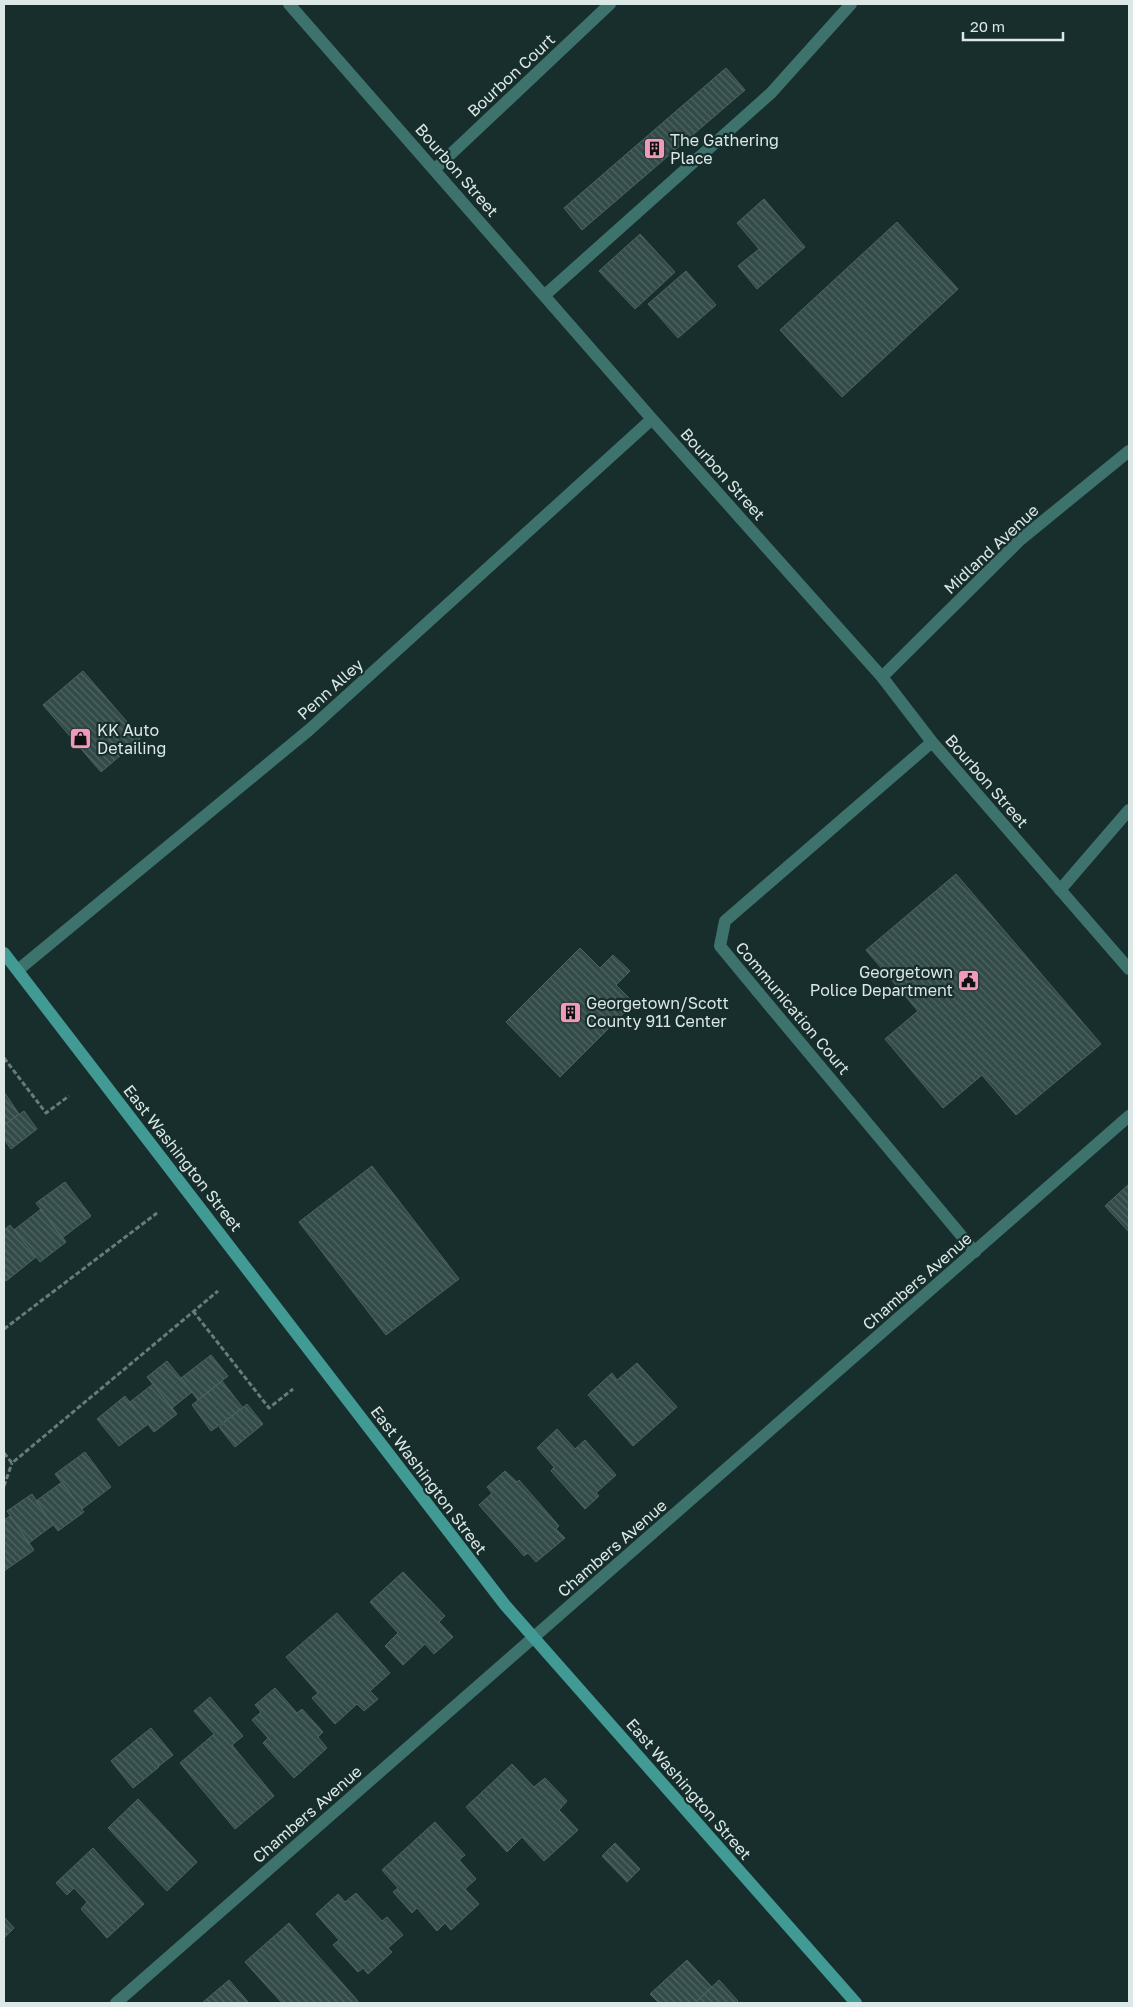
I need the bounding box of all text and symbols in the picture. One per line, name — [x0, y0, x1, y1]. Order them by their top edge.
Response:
scale bar — [963, 10, 1063, 42]
text: 20 m — [970, 17, 1005, 35]
street label: Bourbon Court — [463, 29, 559, 121]
street label: Bourbon Street — [411, 119, 503, 221]
place label: The Gathering Place — [670, 130, 779, 168]
building icon: The Gathering Place — [642, 137, 666, 161]
street label: Bourbon Street — [676, 424, 770, 524]
street label: Midland Avenue — [939, 500, 1043, 598]
street label: Penn Alley — [293, 654, 367, 724]
place label: KK Auto Detailing — [97, 720, 166, 758]
shop icon: KK Auto Detailing — [69, 727, 93, 751]
street label: Bourbon Street — [941, 730, 1033, 832]
street label: Communication Court — [732, 937, 854, 1079]
place label: Georgetown Police Department — [810, 962, 953, 1000]
public building icon: Georgetown Police Department — [957, 969, 981, 993]
place label: Georgetown/Scott County 911 Center — [586, 993, 729, 1031]
building icon: Georgetown/Scott County 911 Center — [558, 1000, 582, 1024]
street label: East Washington Street — [119, 1081, 247, 1235]
street label: Chambers Avenue — [858, 1228, 976, 1334]
street label: East Washington Street — [367, 1402, 491, 1558]
street label: Chambers Avenue — [553, 1495, 671, 1601]
street label: East Washington Street — [622, 1714, 756, 1864]
street label: Chambers Avenue — [248, 1761, 366, 1867]

